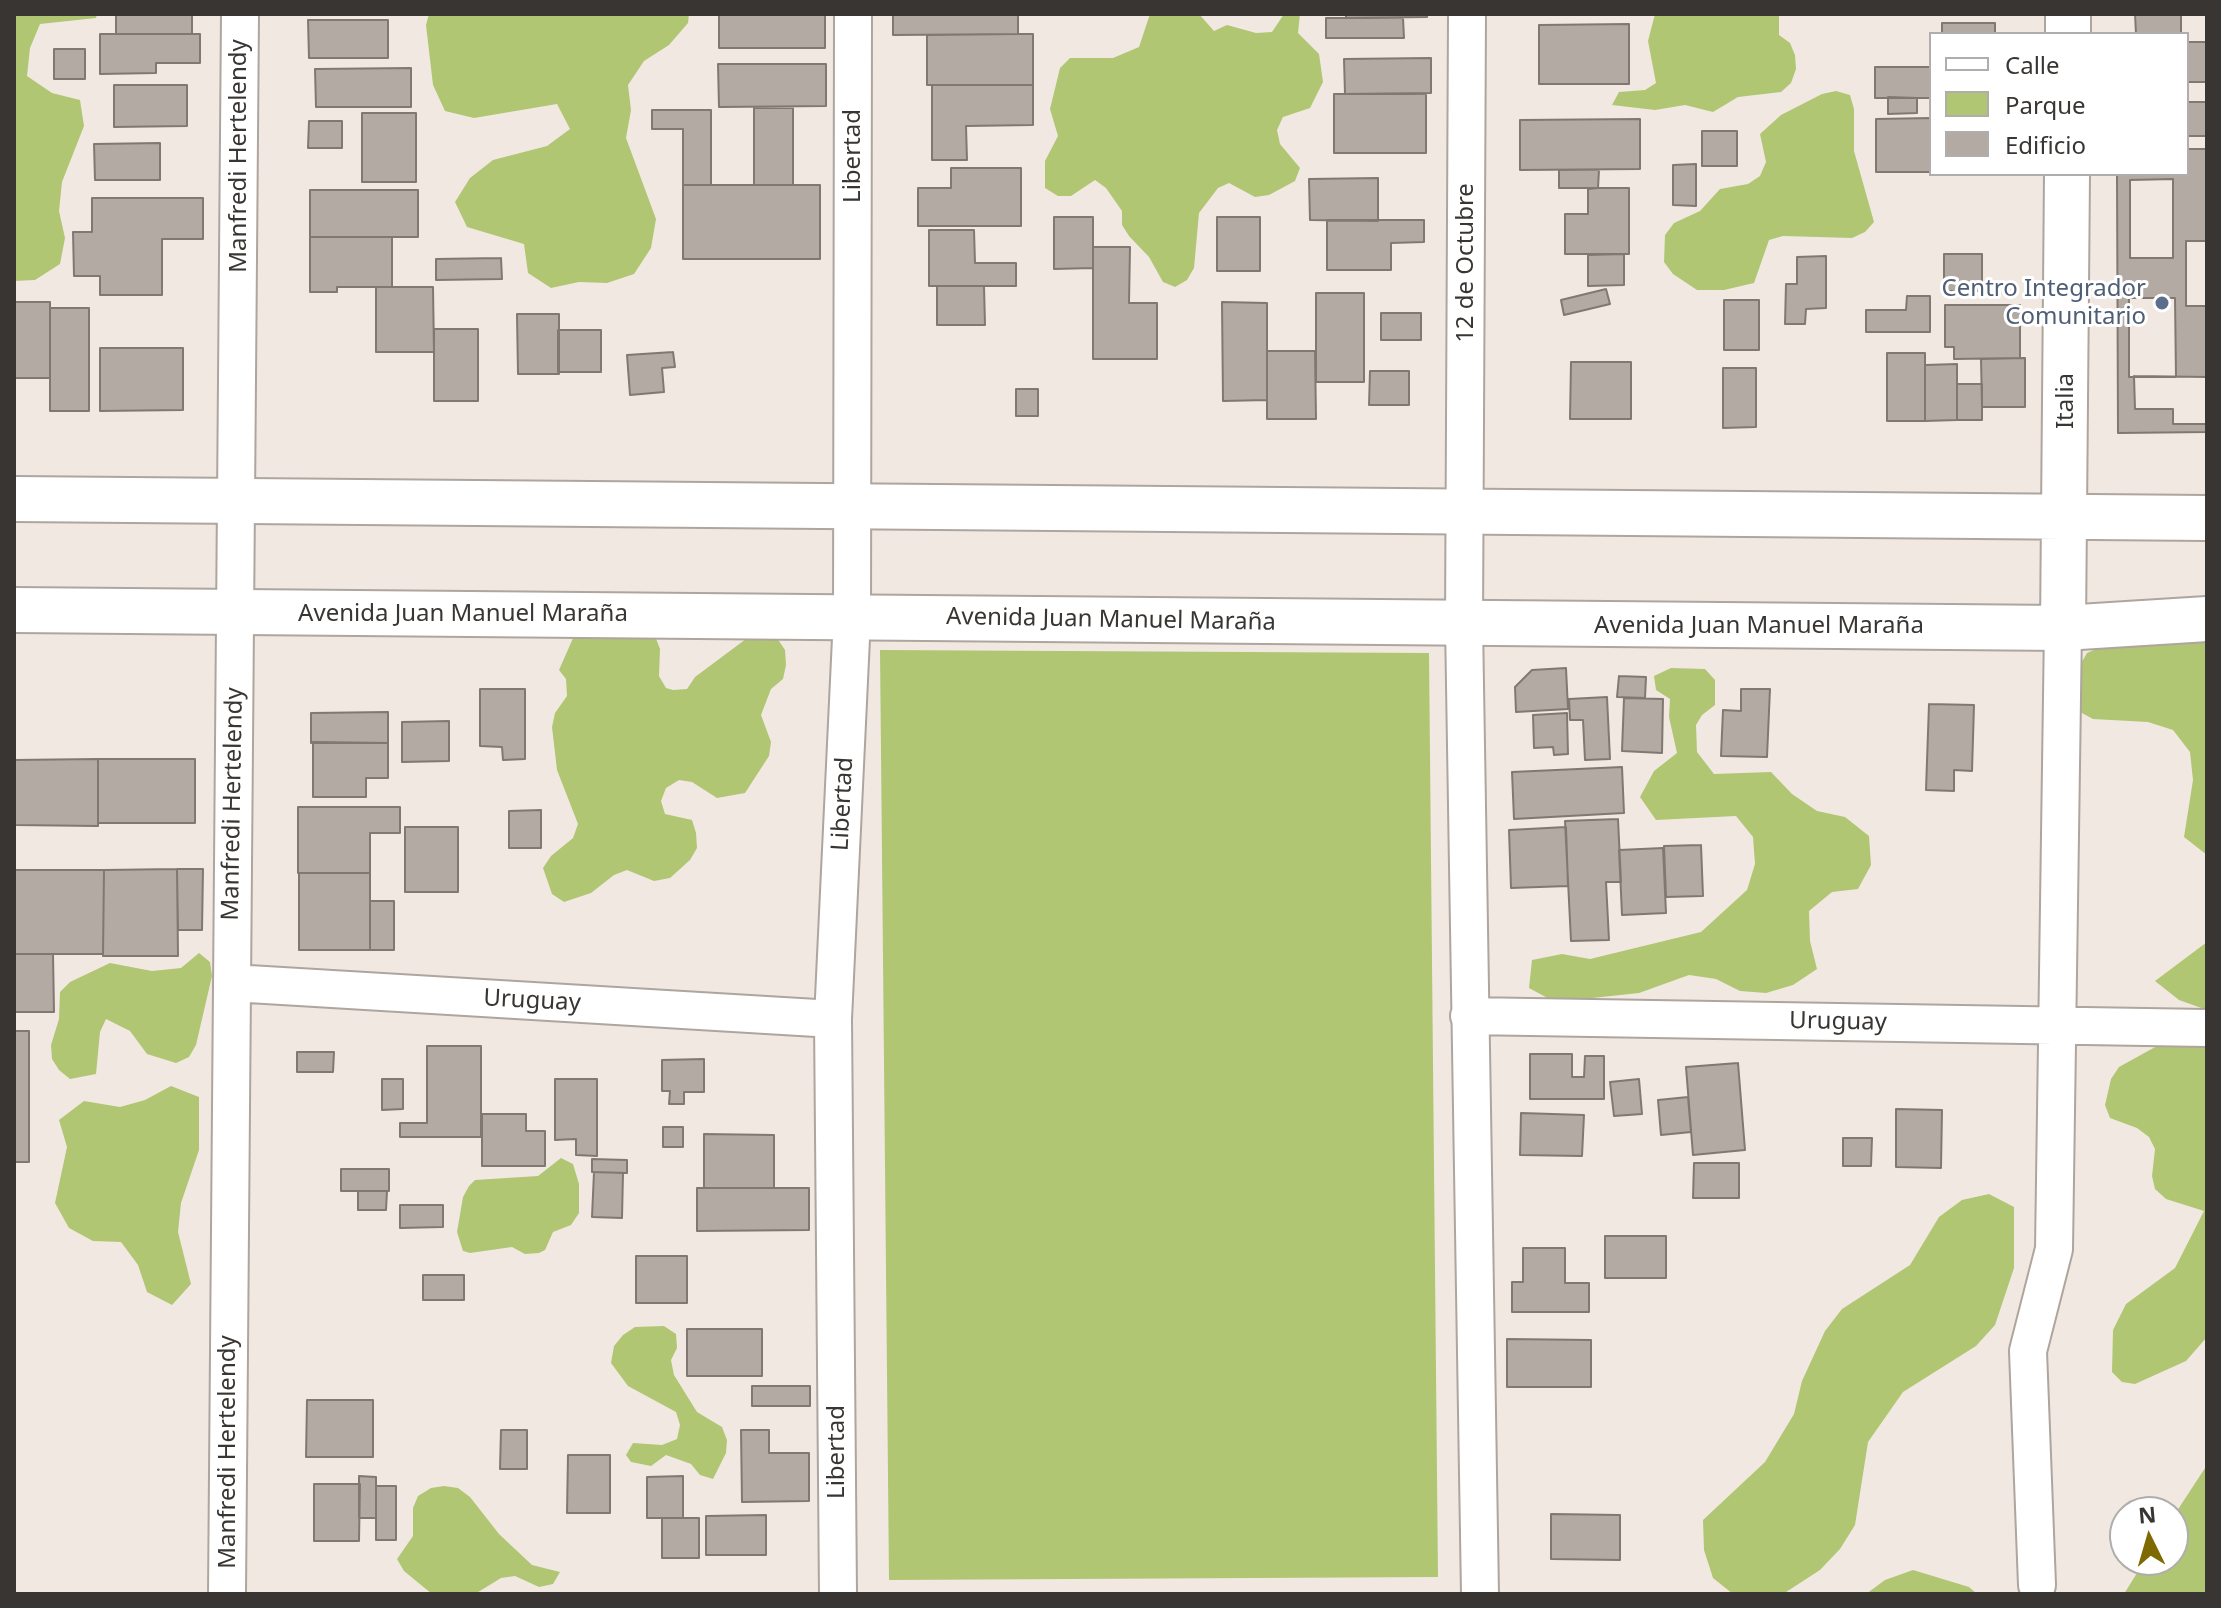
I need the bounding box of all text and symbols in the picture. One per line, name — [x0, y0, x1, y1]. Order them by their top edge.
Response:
legend — [1929, 32, 2189, 176]
street label: Manfredi Hertelendy — [225, 39, 253, 273]
text: Calle — [2005, 48, 2060, 81]
text: Parque — [2005, 88, 2086, 121]
street label: Libertad — [839, 109, 867, 203]
text: Edificio — [2005, 128, 2086, 161]
street label: 12 de Octubre — [1452, 183, 1480, 343]
place label: Centro Integrador Comunitario — [1942, 275, 2146, 331]
marker: Centro Integrador Comunitario — [2153, 294, 2171, 312]
street label: Italia — [2052, 373, 2080, 429]
street label: Avenida Juan Manuel Maraña — [298, 600, 628, 628]
street label: Avenida Juan Manuel Maraña — [946, 603, 1276, 637]
street label: Avenida Juan Manuel Maraña — [1594, 612, 1924, 640]
street label: Manfredi Hertelendy — [217, 687, 249, 921]
street label: Libertad — [826, 756, 860, 852]
street label: Uruguay — [483, 984, 581, 1018]
street label: Uruguay — [1789, 1007, 1887, 1037]
street label: Manfredi Hertelendy — [214, 1335, 242, 1569]
street label: Libertad — [823, 1405, 851, 1499]
north arrow — [2109, 1496, 2189, 1576]
text: N — [2137, 1498, 2157, 1530]

